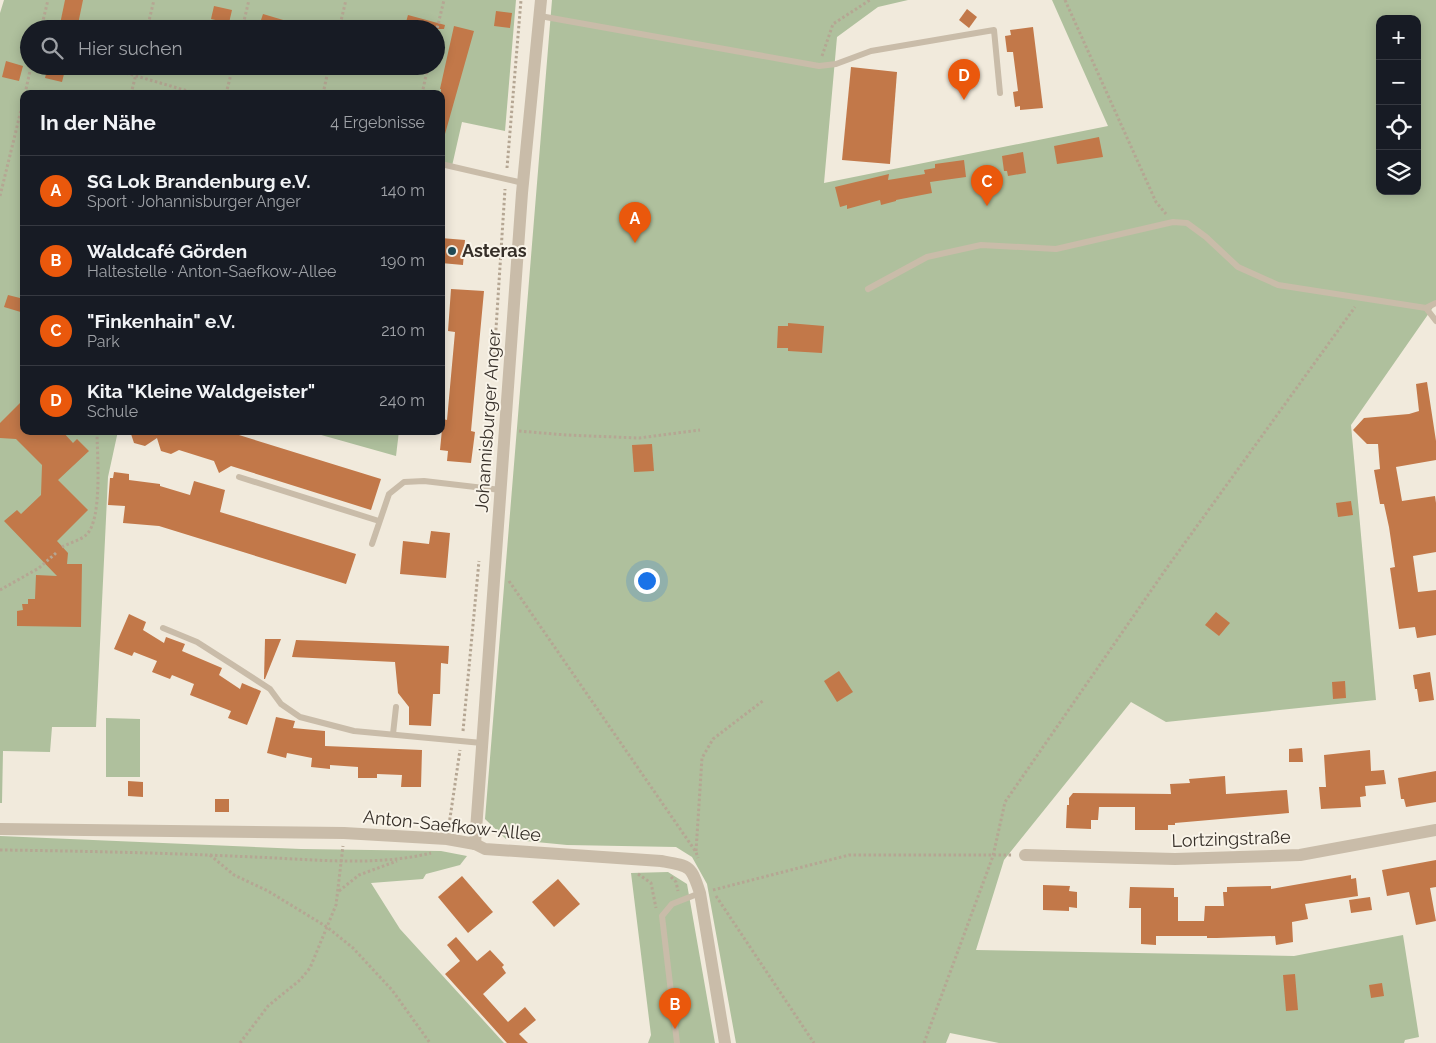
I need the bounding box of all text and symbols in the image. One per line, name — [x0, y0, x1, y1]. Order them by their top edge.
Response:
map controls — [1376, 15, 1421, 195]
button: + — [1376, 15, 1421, 60]
search box — [20, 20, 445, 75]
icon: search — [38, 34, 66, 62]
text: Hier suchen — [78, 37, 183, 59]
pin: D — [948, 59, 980, 100]
button: − — [1376, 60, 1421, 105]
button: locate — [1376, 105, 1421, 150]
text: In der Nähe — [40, 110, 156, 135]
text: 4 Ergebnisse — [330, 113, 425, 132]
button: layers — [1376, 150, 1421, 195]
pin: C — [971, 165, 1003, 206]
text: SG Lok Brandenburg e.V. — [87, 170, 310, 192]
text: A — [51, 181, 61, 200]
text: 140 m — [381, 181, 425, 200]
text: Sport · Johannisburger Anger — [87, 192, 301, 211]
pin: A — [619, 202, 651, 243]
text: Waldcafé Görden — [87, 240, 247, 262]
place label: Asteras — [462, 240, 527, 261]
marker: Asteras — [446, 245, 458, 257]
text: B — [51, 251, 61, 270]
text: 190 m — [380, 251, 425, 270]
text: Haltestelle · Anton-Saefkow-Allee — [87, 262, 337, 281]
text: "Finkenhain" e.V. — [87, 310, 235, 332]
text: C — [51, 321, 61, 340]
text: 210 m — [381, 321, 425, 340]
street label: Johannisburger Anger — [471, 328, 504, 513]
text: Park — [87, 332, 120, 351]
text: Kita "Kleine Waldgeister" — [87, 380, 315, 402]
text: D — [50, 391, 62, 410]
text: 240 m — [379, 391, 425, 410]
text: Schule — [87, 402, 138, 421]
your location — [634, 568, 660, 594]
street label: Anton-Saefkow-Allee — [362, 806, 542, 845]
street label: Lortzingstraße — [1171, 826, 1291, 851]
pin: B — [659, 988, 691, 1029]

